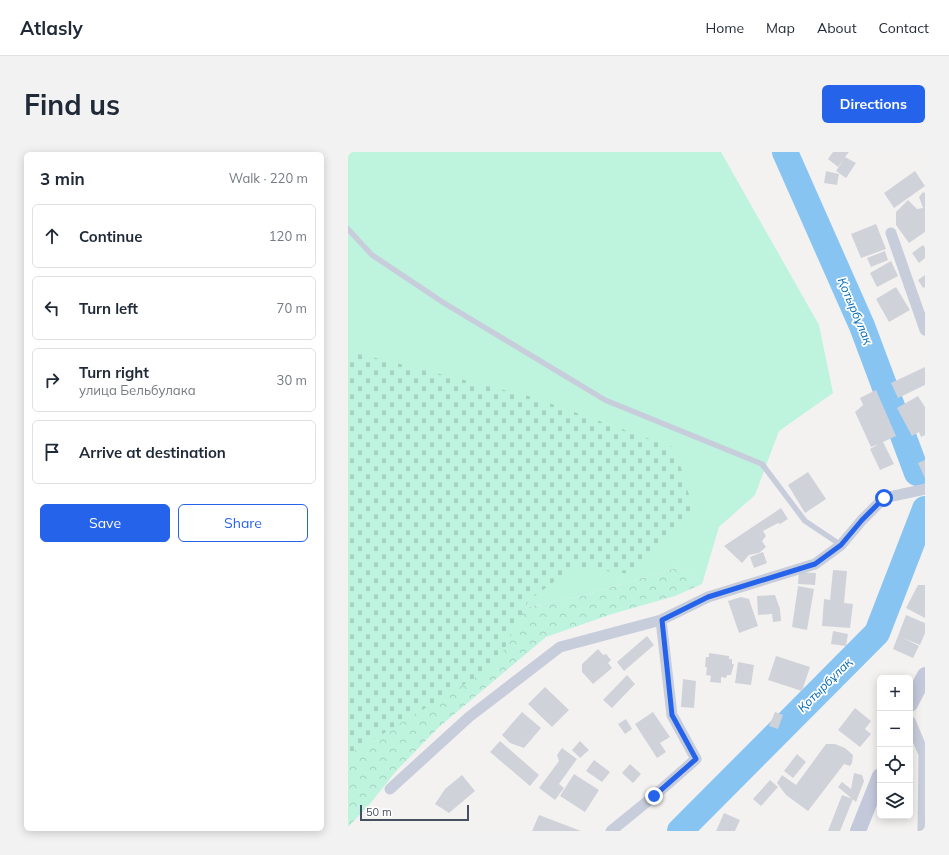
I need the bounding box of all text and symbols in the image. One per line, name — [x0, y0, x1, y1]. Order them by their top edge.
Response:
text: Atlasly — [20, 16, 83, 40]
text: Home — [705, 19, 744, 37]
text: Map — [766, 19, 795, 37]
text: About — [817, 19, 857, 37]
text: Contact — [879, 19, 929, 37]
button: Directions — [822, 85, 925, 123]
text: Find us — [24, 87, 120, 122]
text: 3 min — [40, 168, 85, 189]
text: Walk · 220 m — [229, 170, 308, 186]
icon: ahead — [41, 225, 63, 247]
text: Continue — [79, 227, 142, 246]
text: 120 m — [269, 228, 307, 244]
water label: Қотырбұлақ — [835, 275, 876, 347]
icon: left — [41, 297, 63, 319]
text: Turn left — [79, 299, 138, 318]
text: 70 m — [277, 300, 307, 316]
text: Turn right — [79, 363, 149, 382]
icon: right — [41, 369, 63, 391]
text: 30 m — [277, 372, 307, 388]
text: улица Бельбулака — [79, 382, 196, 398]
icon: arrive — [41, 441, 63, 463]
text: Arrive at destination — [79, 443, 226, 462]
route start — [875, 489, 893, 507]
button: Save — [40, 504, 170, 542]
button: Share — [178, 504, 308, 542]
water label: Қотырбұлақ — [794, 654, 855, 715]
map controls — [877, 675, 913, 819]
button: + — [877, 675, 913, 711]
button: − — [877, 711, 913, 747]
button: locate — [877, 747, 913, 783]
button: layers — [877, 783, 913, 819]
route end — [645, 787, 663, 805]
scale bar — [360, 803, 469, 822]
text: 50 m — [366, 805, 392, 819]

